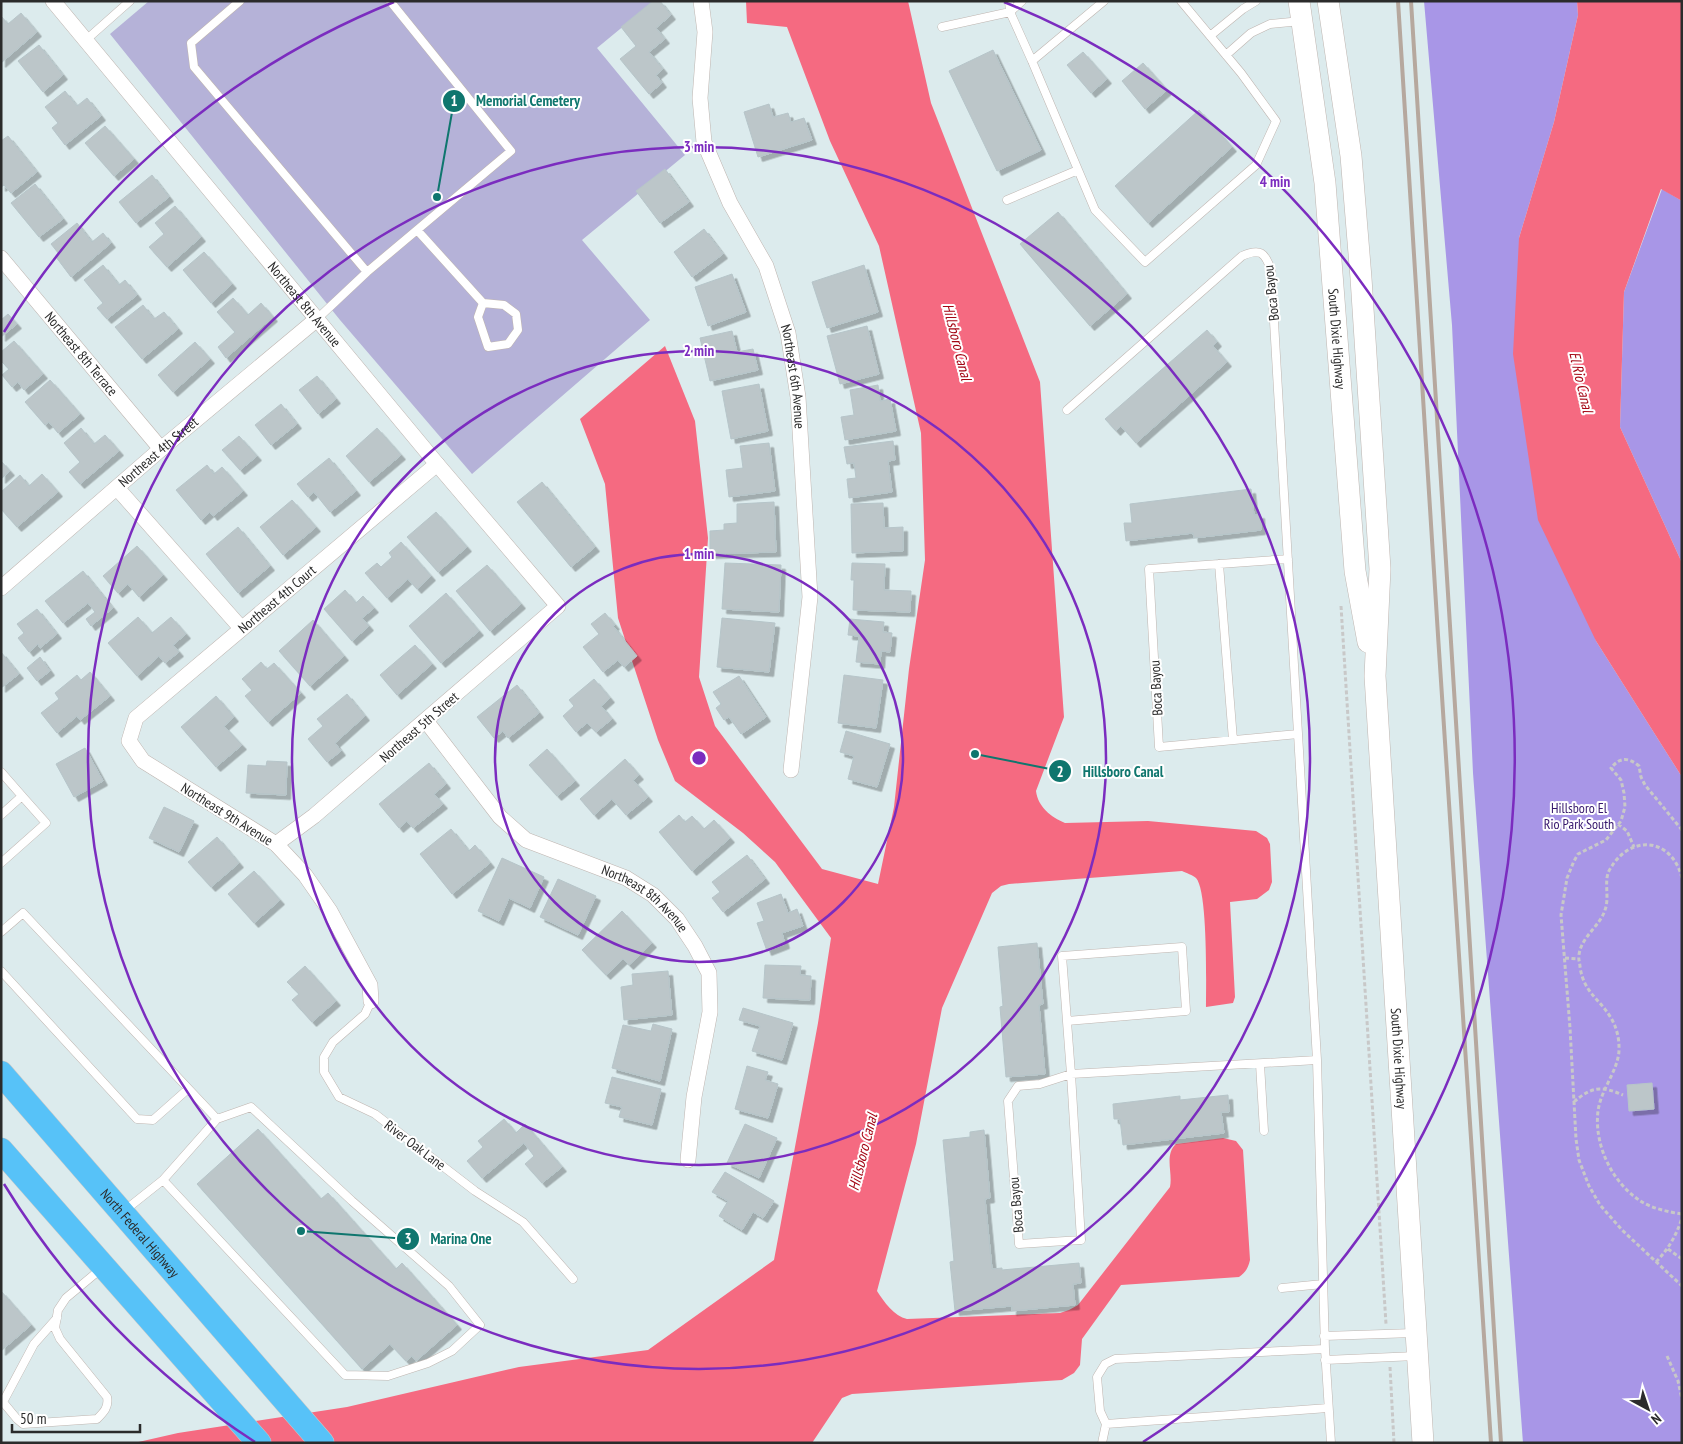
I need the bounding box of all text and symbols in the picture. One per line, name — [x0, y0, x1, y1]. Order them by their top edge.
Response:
callout: Memorial Cemetery — [441, 86, 590, 116]
text: 1 — [450, 91, 458, 110]
text: Memorial Cemetery — [476, 91, 581, 110]
text: 3 min — [684, 137, 714, 156]
text: 4 min — [1260, 172, 1290, 191]
street label: Northeast 8th Avenue — [264, 258, 345, 351]
street label: Boca Bayou — [1259, 264, 1283, 322]
street label: South Dixie Highway — [1324, 288, 1350, 391]
water label: Hillsboro Canal — [939, 301, 977, 384]
street label: Northeast 8th Terrace — [41, 308, 122, 400]
street label: Northeast 6th Avenue — [777, 322, 809, 429]
text: 2 min — [684, 341, 714, 360]
water label: El Rio Canal — [1565, 350, 1598, 416]
street label: Northeast 4th Street — [115, 413, 202, 491]
text: 1 min — [684, 544, 714, 563]
street label: Northeast 4th Court — [234, 561, 320, 637]
street label: Boca Bayou — [1146, 660, 1166, 716]
street label: Northeast 5th Street — [376, 688, 462, 766]
centre of rings — [690, 749, 708, 767]
callout: Hillsboro Canal — [1047, 756, 1173, 786]
text: 2 — [1056, 762, 1064, 781]
text: Hillsboro Canal — [1083, 762, 1164, 781]
street label: Northeast 9th Avenue — [178, 779, 276, 850]
park label: Hillsboro El Rio Park South — [1544, 799, 1614, 833]
street label: Northeast 8th Avenue — [599, 861, 692, 936]
street label: South Dixie Highway — [1387, 1007, 1411, 1110]
water label: Hillsboro Canal — [844, 1110, 882, 1192]
street label: River Oak Lane — [381, 1116, 449, 1174]
street label: Boca Bayou — [1005, 1176, 1027, 1234]
street label: North Federal Highway — [96, 1185, 184, 1282]
callout: Marina One — [395, 1224, 502, 1254]
text: 3 — [404, 1229, 412, 1248]
text: Marina One — [430, 1229, 492, 1248]
north arrow — [1623, 1384, 1673, 1434]
scale bar — [12, 1402, 140, 1434]
text: 50 m — [20, 1409, 46, 1428]
text: N — [1648, 1410, 1665, 1428]

